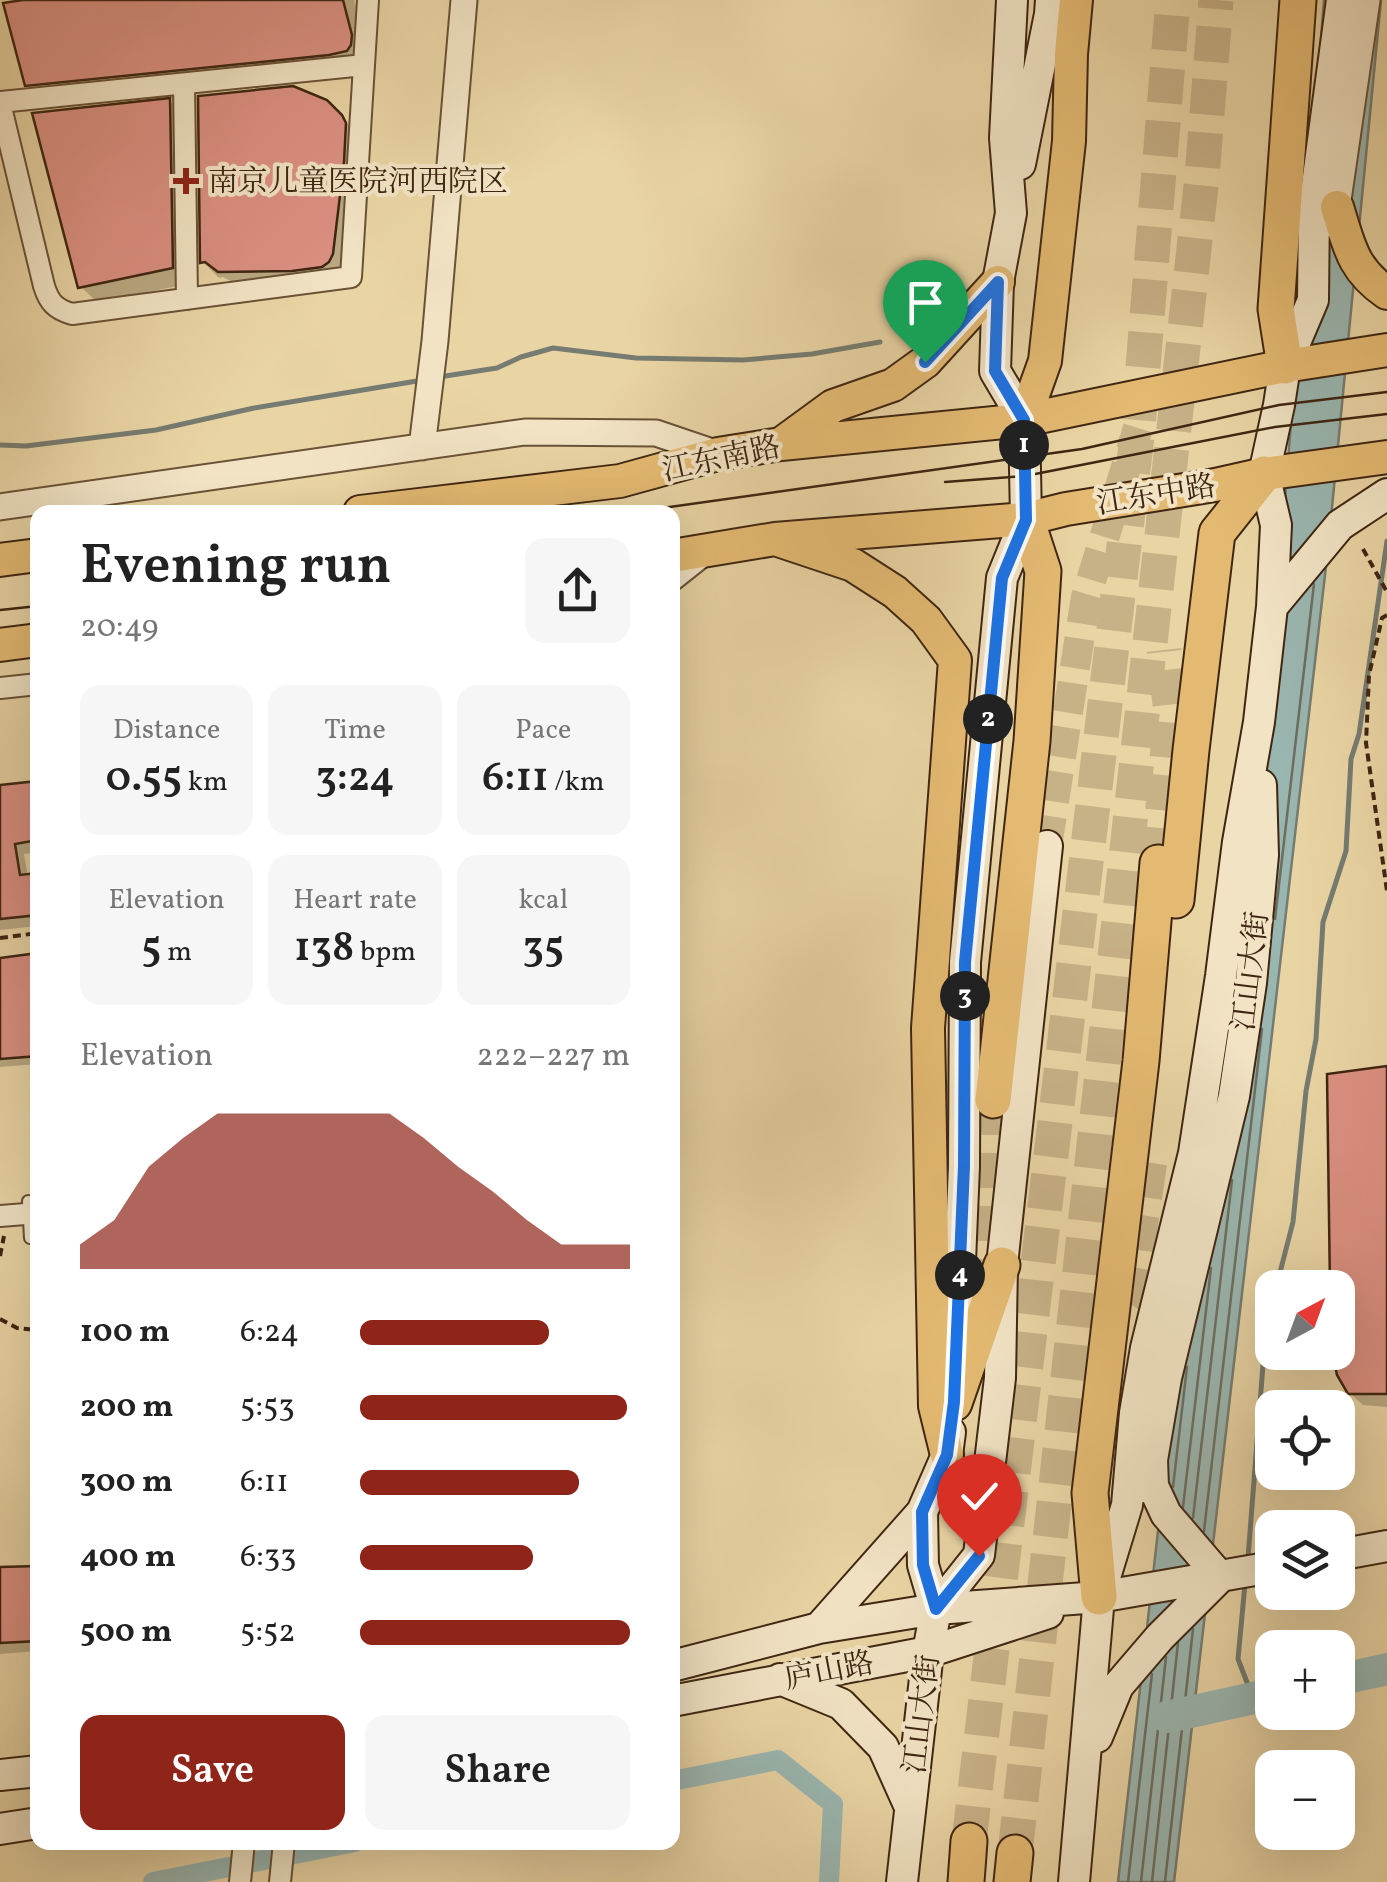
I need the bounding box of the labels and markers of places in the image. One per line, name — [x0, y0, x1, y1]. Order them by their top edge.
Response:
place label: 南京儿童医院河西院区 — [208, 162, 508, 204]
marker: 南京儿童医院河西院区 — [173, 168, 199, 194]
pin — [883, 260, 968, 363]
pin: 1 — [999, 420, 1049, 470]
pin: 2 — [963, 694, 1013, 744]
pin: 3 — [940, 971, 990, 1021]
pin: 4 — [935, 1250, 985, 1300]
pin — [937, 1454, 1022, 1557]

